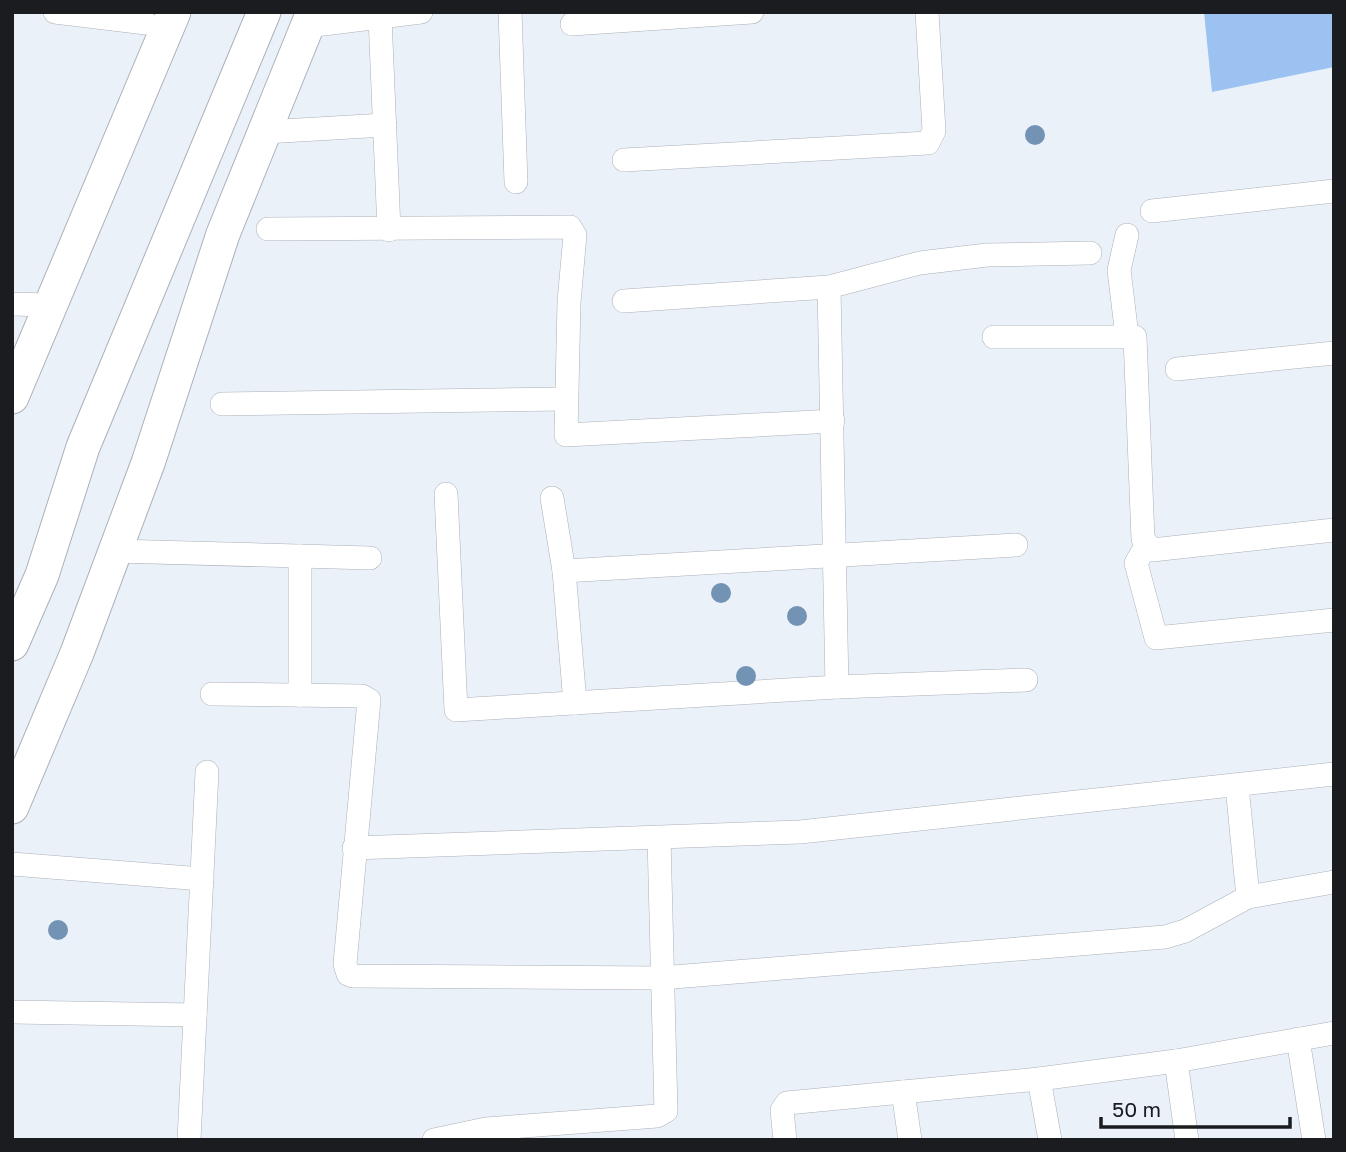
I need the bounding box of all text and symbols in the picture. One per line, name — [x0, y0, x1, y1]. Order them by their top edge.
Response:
scale bar — [1101, 1086, 1290, 1130]
text: 50 m — [1112, 1096, 1161, 1122]

